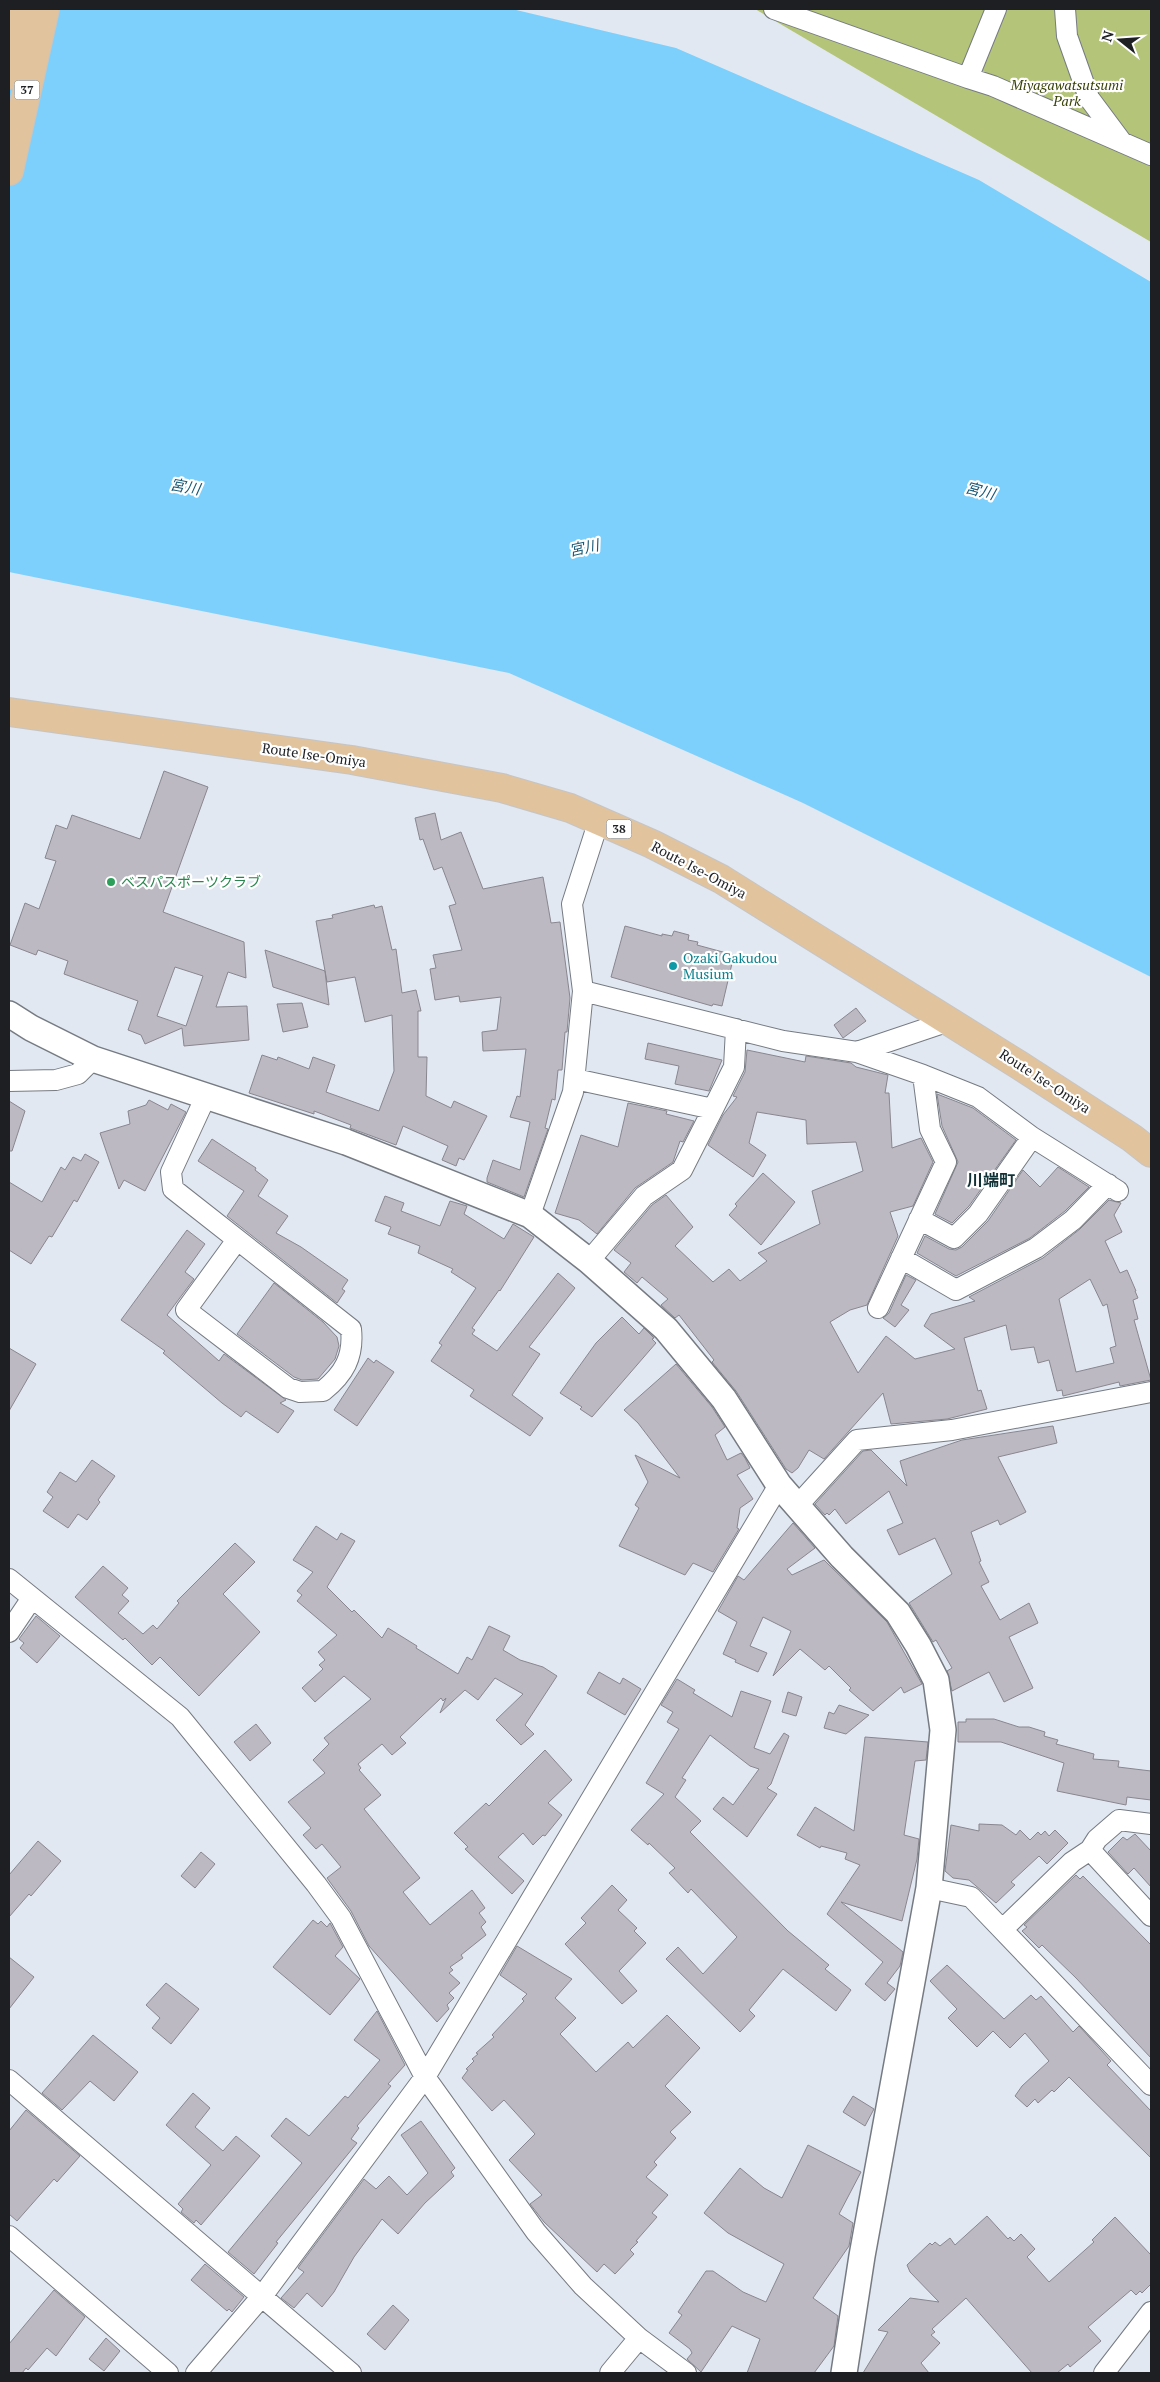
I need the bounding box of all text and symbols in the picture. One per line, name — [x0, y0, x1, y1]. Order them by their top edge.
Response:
north arrow — [1095, 15, 1145, 65]
text: N — [1096, 28, 1118, 44]
park label: Miyagawatsutsumi Park — [1010, 75, 1123, 110]
road number: 37 — [15, 80, 40, 100]
water label: 宮川 — [169, 474, 204, 499]
water label: 宮川 — [963, 476, 999, 504]
water label: 宮川 — [567, 534, 602, 560]
street label: Route Ise-Omiya — [261, 738, 367, 771]
road number: 38 — [606, 820, 632, 839]
street label: Route Ise-Omiya — [648, 837, 750, 903]
place label: ベスパスポーツクラブ — [121, 872, 261, 891]
marker: ベスパスポーツクラブ — [105, 876, 117, 888]
place label: Ozaki Gakudou Musium — [683, 948, 777, 983]
marker: Ozaki Gakudou Musium — [667, 960, 679, 972]
street label: Route Ise-Omiya — [996, 1044, 1094, 1117]
district label: 川端町 — [967, 1169, 1015, 1191]

